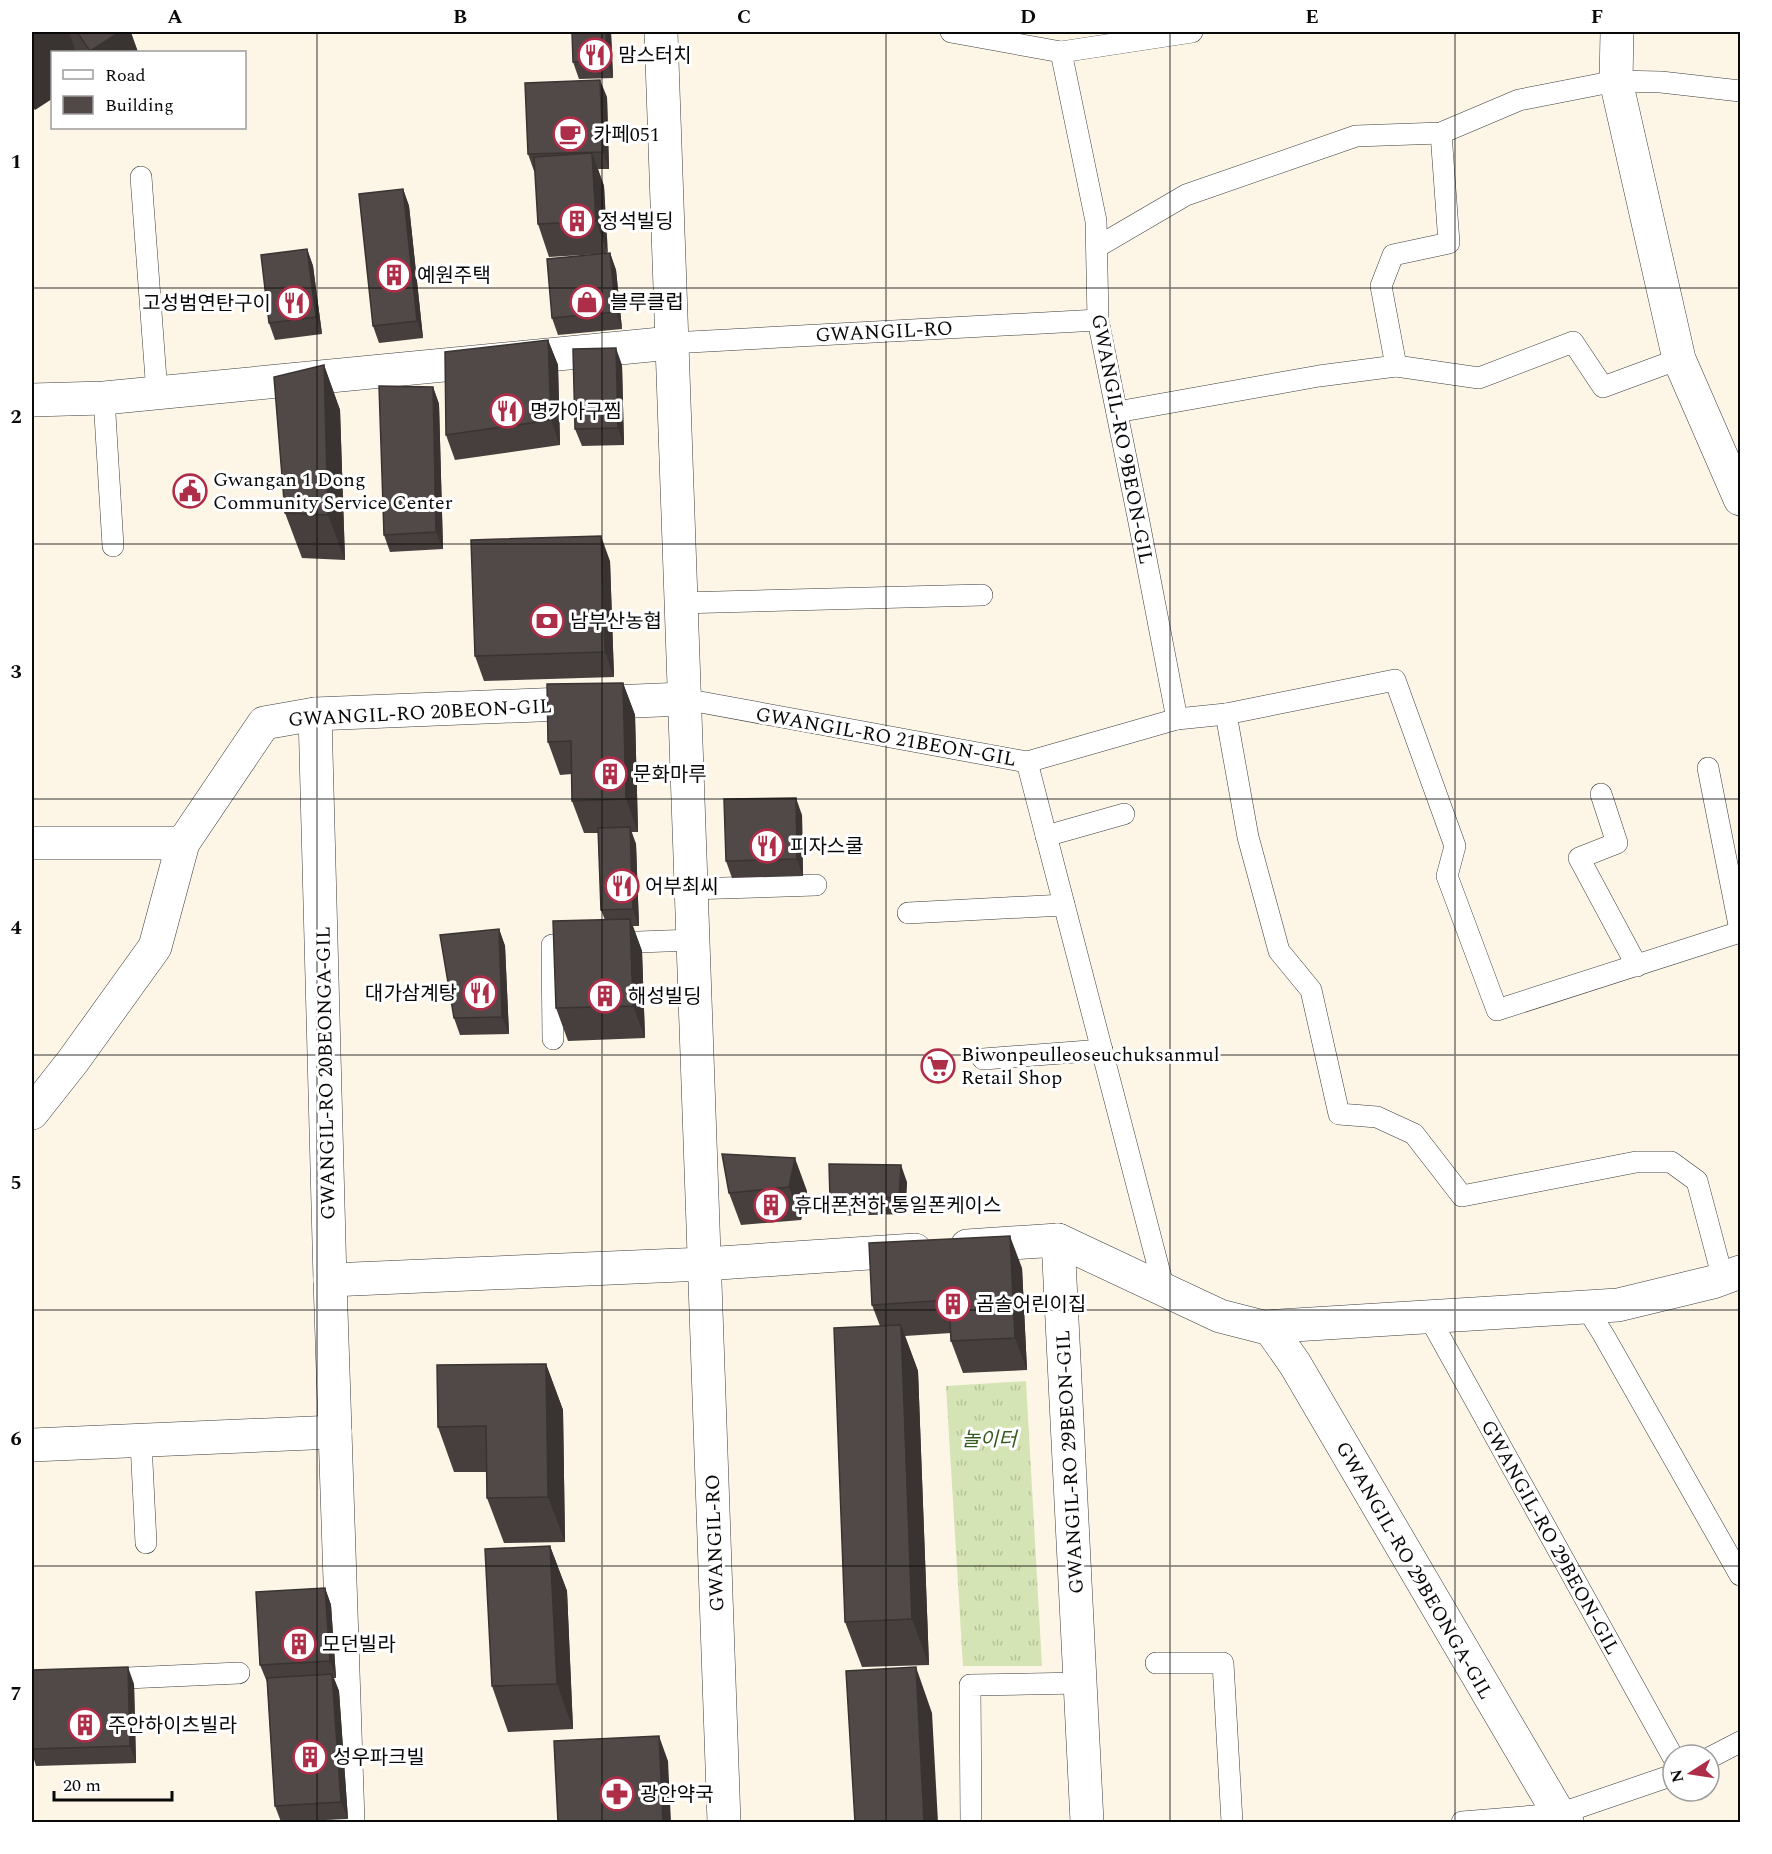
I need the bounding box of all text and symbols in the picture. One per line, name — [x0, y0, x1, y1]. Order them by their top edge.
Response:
text: A — [167, 2, 183, 32]
text: B — [453, 2, 467, 32]
text: C — [737, 2, 751, 32]
text: D — [1020, 2, 1036, 32]
text: E — [1305, 2, 1319, 32]
text: F — [1591, 2, 1603, 32]
restaurant icon: 맘스터치 — [577, 37, 613, 73]
place label: 맘스터치 — [618, 41, 692, 71]
legend — [51, 51, 246, 129]
text: Road — [105, 62, 146, 89]
text: Building — [105, 92, 174, 119]
cafe icon: 카페051 — [552, 116, 588, 152]
place label: 카페051 — [593, 120, 660, 150]
text: 1 — [10, 147, 22, 177]
building icon: 정석빌딩 — [559, 203, 595, 239]
place label: 정석빌딩 — [600, 207, 674, 237]
building icon: 예원주택 — [376, 257, 412, 293]
place label: 예원주택 — [417, 261, 491, 291]
shop icon: 블루클럽 — [569, 284, 605, 320]
restaurant icon: 고성범연탄구이 — [276, 285, 312, 321]
place label: 블루클럽 — [610, 288, 684, 318]
place label: 고성범연탄구이 — [142, 289, 271, 319]
street label: GWANGIL-RO 9BEON-GIL — [1083, 312, 1161, 567]
street label: GWANGIL-RO — [815, 313, 954, 351]
restaurant icon: 명가아구찜 — [489, 393, 525, 429]
place label: 명가아구찜 — [530, 397, 622, 427]
text: 2 — [10, 402, 22, 432]
place label: Gwangan 1 Dong Community Service Center — [213, 465, 453, 518]
public building icon: Gwangan 1 Dong Community Service Center — [172, 473, 208, 509]
bank icon: 남부산농협 — [529, 603, 565, 639]
place label: 남부산농협 — [570, 607, 662, 637]
text: 3 — [10, 657, 22, 687]
street label: GWANGIL-RO 20BEON-GIL — [287, 691, 553, 735]
street label: GWANGIL-RO 21BEON-GIL — [753, 699, 1019, 775]
building icon: 문화마루 — [592, 756, 628, 792]
place label: 문화마루 — [633, 760, 707, 790]
restaurant icon: 피자스쿨 — [749, 828, 785, 864]
place label: 피자스쿨 — [790, 832, 864, 862]
restaurant icon: 어부최씨 — [604, 868, 640, 904]
place label: 어부최씨 — [645, 872, 719, 902]
text: 4 — [10, 913, 22, 943]
street label: GWANGIL-RO 20BEONGA-GIL — [308, 926, 344, 1220]
restaurant icon: 대가삼계탕 — [462, 975, 498, 1011]
building icon: 해성빌딩 — [587, 978, 623, 1014]
place label: 대가삼계탕 — [365, 979, 457, 1009]
place label: 해성빌딩 — [628, 982, 702, 1012]
place label: Biwonpeulleoseuchuksanmul Retail Shop — [961, 1040, 1220, 1093]
supermarket icon: Biwonpeulleoseuchuksanmul Retail Shop — [920, 1048, 956, 1084]
text: 5 — [10, 1168, 22, 1198]
building icon: 휴대폰천하 통일폰케이스 — [753, 1187, 789, 1223]
place label: 휴대폰천하 통일폰케이스 — [794, 1191, 1001, 1221]
building icon: 곰솔어린이집 — [935, 1286, 971, 1322]
place label: 곰솔어린이집 — [976, 1290, 1086, 1320]
street label: GWANGIL-RO 29BEON-GIL — [1048, 1329, 1092, 1595]
street label: GWANGIL-RO 29BEON-GIL — [1473, 1415, 1627, 1660]
text: 6 — [10, 1424, 22, 1454]
park label: 놀이터 — [961, 1425, 1019, 1455]
street label: GWANGIL-RO 29BEONGA-GIL — [1328, 1436, 1501, 1705]
street label: GWANGIL-RO — [698, 1474, 732, 1612]
building icon: 모던빌라 — [281, 1626, 317, 1662]
place label: 모던빌라 — [322, 1630, 396, 1660]
text: 7 — [10, 1679, 22, 1709]
building icon: 주안하이츠빌라 — [67, 1707, 103, 1743]
place label: 주안하이츠빌라 — [108, 1711, 237, 1741]
building icon: 성우파크빌 — [292, 1739, 328, 1775]
place label: 성우파크빌 — [333, 1743, 425, 1773]
north arrow — [1661, 1743, 1721, 1803]
scale bar — [54, 1764, 172, 1802]
text: N — [1664, 1767, 1690, 1785]
text: 20 m — [63, 1772, 101, 1799]
pharmacy icon: 광안약국 — [599, 1776, 635, 1812]
place label: 광안약국 — [640, 1780, 714, 1810]

